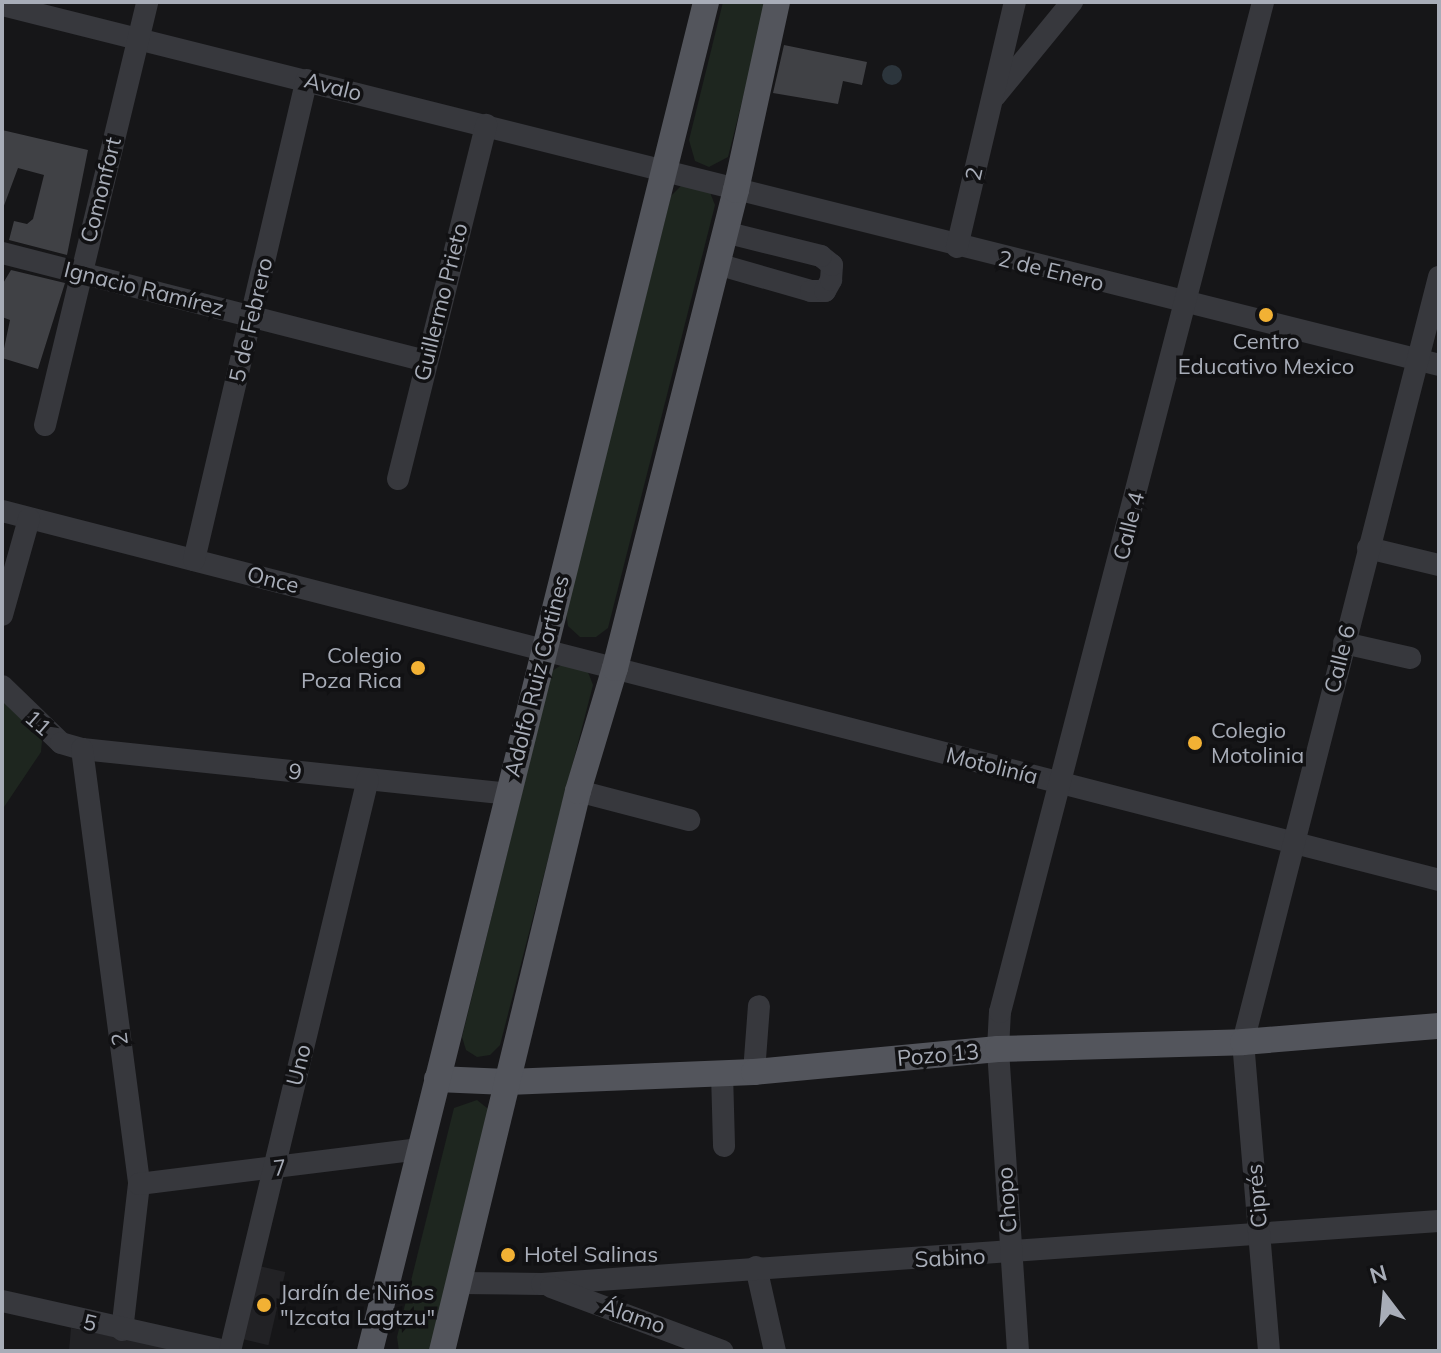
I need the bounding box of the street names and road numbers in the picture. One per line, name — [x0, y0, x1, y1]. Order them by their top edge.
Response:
street label: Avalo — [302, 67, 364, 107]
street label: Comonfort — [75, 135, 127, 245]
street label: 2 — [960, 165, 988, 183]
street label: Guillermo Prieto — [409, 220, 473, 384]
street label: 2 de Enero — [995, 245, 1107, 297]
street label: 5 de Febrero — [224, 255, 278, 385]
street label: Ignacio Ramírez — [61, 256, 227, 322]
street label: Calle 4 — [1108, 489, 1150, 563]
street label: Once — [244, 561, 302, 599]
street label: Adolfo Ruiz Cortines — [499, 572, 575, 780]
street label: Calle 6 — [1319, 622, 1361, 696]
street label: 11 — [19, 704, 57, 742]
street label: Motolinía — [944, 742, 1040, 790]
street label: 9 — [287, 758, 303, 786]
street label: 2 — [106, 1031, 134, 1047]
street label: Pozo 13 — [896, 1038, 980, 1072]
street label: Uno — [281, 1042, 317, 1088]
street label: 7 — [272, 1154, 288, 1182]
street label: Ciprés — [1241, 1163, 1273, 1229]
street label: Chopo — [992, 1166, 1022, 1234]
street label: Sabino — [914, 1243, 986, 1273]
street label: Álamo — [597, 1293, 669, 1339]
street label: 5 — [80, 1309, 100, 1337]

